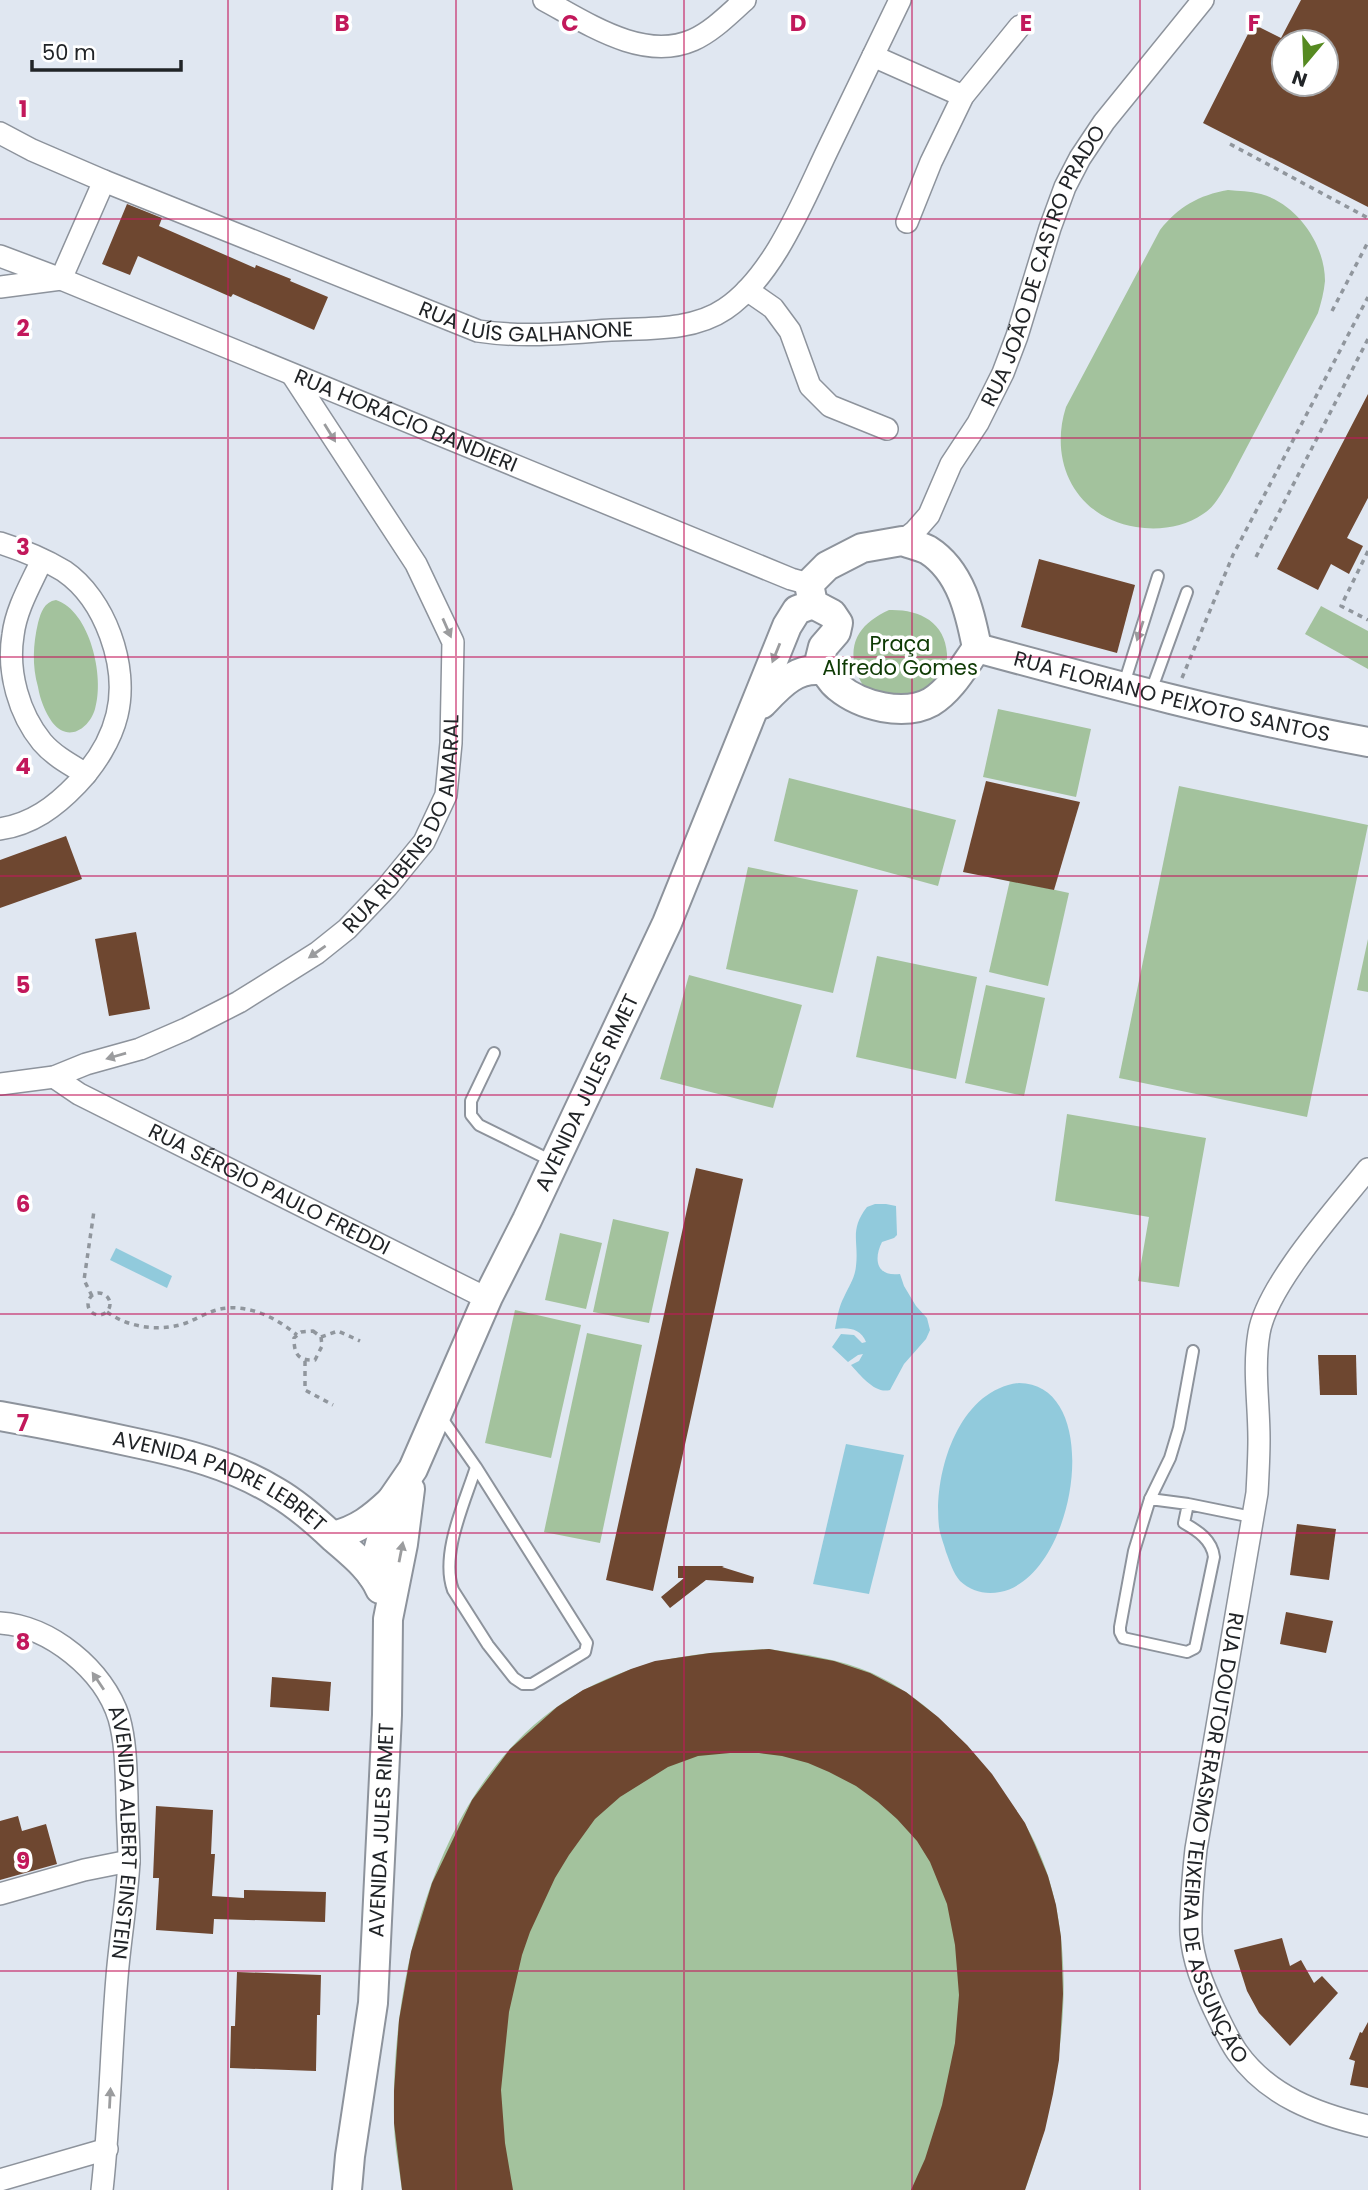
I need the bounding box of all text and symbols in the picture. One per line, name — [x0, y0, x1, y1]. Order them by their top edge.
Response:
text: B — [334, 7, 350, 39]
text: C — [561, 7, 579, 39]
text: D — [790, 7, 806, 39]
text: E — [1020, 7, 1032, 39]
text: F — [1248, 7, 1260, 39]
scale bar — [32, 28, 180, 72]
north arrow — [1270, 28, 1340, 98]
text: 50 m — [42, 38, 96, 67]
text: N — [1288, 64, 1311, 94]
text: 1 — [19, 93, 27, 125]
street label: RUA JOÃO DE CASTRO PRADO — [974, 119, 1112, 411]
street label: RUA LUÍS GALHANONE — [415, 294, 633, 349]
text: 2 — [16, 312, 30, 344]
street label: RUA HORÁCIO BANDIERI — [290, 361, 522, 479]
one-way arrow — [324, 424, 337, 443]
text: 3 — [16, 531, 30, 563]
one-way arrow — [441, 618, 453, 638]
one-way arrow — [1135, 621, 1145, 642]
park label: Praça Alfredo Gomes — [822, 629, 978, 682]
one-way arrow — [771, 643, 782, 664]
street label: RUA FLORIANO PEIXOTO SANTOS — [1011, 644, 1333, 748]
street label: RUA RUBENS DO AMARAL — [335, 715, 466, 939]
text: 4 — [15, 750, 31, 782]
one-way arrow — [308, 945, 327, 959]
text: 5 — [16, 969, 30, 1001]
street label: AVENIDA JULES RIMET — [528, 989, 646, 1196]
one-way arrow — [105, 1051, 126, 1061]
street label: RUA SÉRGIO PAULO FREDDI — [144, 1116, 395, 1262]
text: 6 — [16, 1188, 30, 1220]
text: 7 — [17, 1407, 29, 1439]
street label: AVENIDA PADRE LEBRET — [110, 1423, 333, 1538]
one-way arrow — [396, 1541, 407, 1563]
street label: RUA DOUTOR ERASMO TEIXEIRA DE ASSUNÇÃO — [1223, 1603, 1265, 2067]
text: RUA DOUTOR ERASMO TEIXEIRA DE ASSUNÇÃO — [1176, 1610, 1256, 2069]
text: 8 — [16, 1626, 30, 1658]
one-way arrow — [91, 1672, 105, 1690]
street label: AVENIDA ALBERT EINSTEIN — [101, 1700, 144, 1961]
street label: AVENIDA JULES RIMET — [361, 1722, 401, 1938]
text: 9 — [16, 1845, 30, 1877]
one-way arrow — [105, 2086, 116, 2108]

